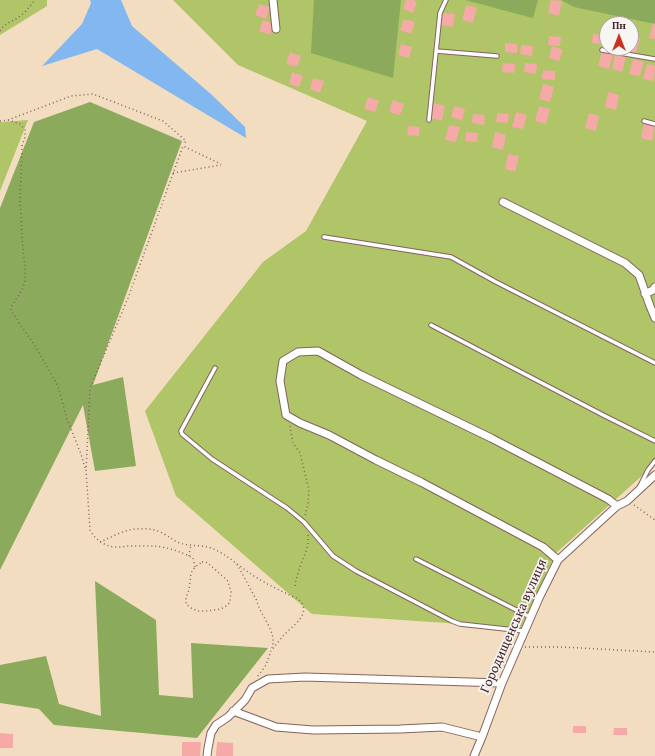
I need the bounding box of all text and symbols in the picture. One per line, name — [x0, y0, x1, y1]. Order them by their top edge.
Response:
north arrow — [599, 16, 639, 56]
text: Пн — [612, 17, 626, 33]
street label: Городищенська вулиця — [477, 556, 551, 696]

